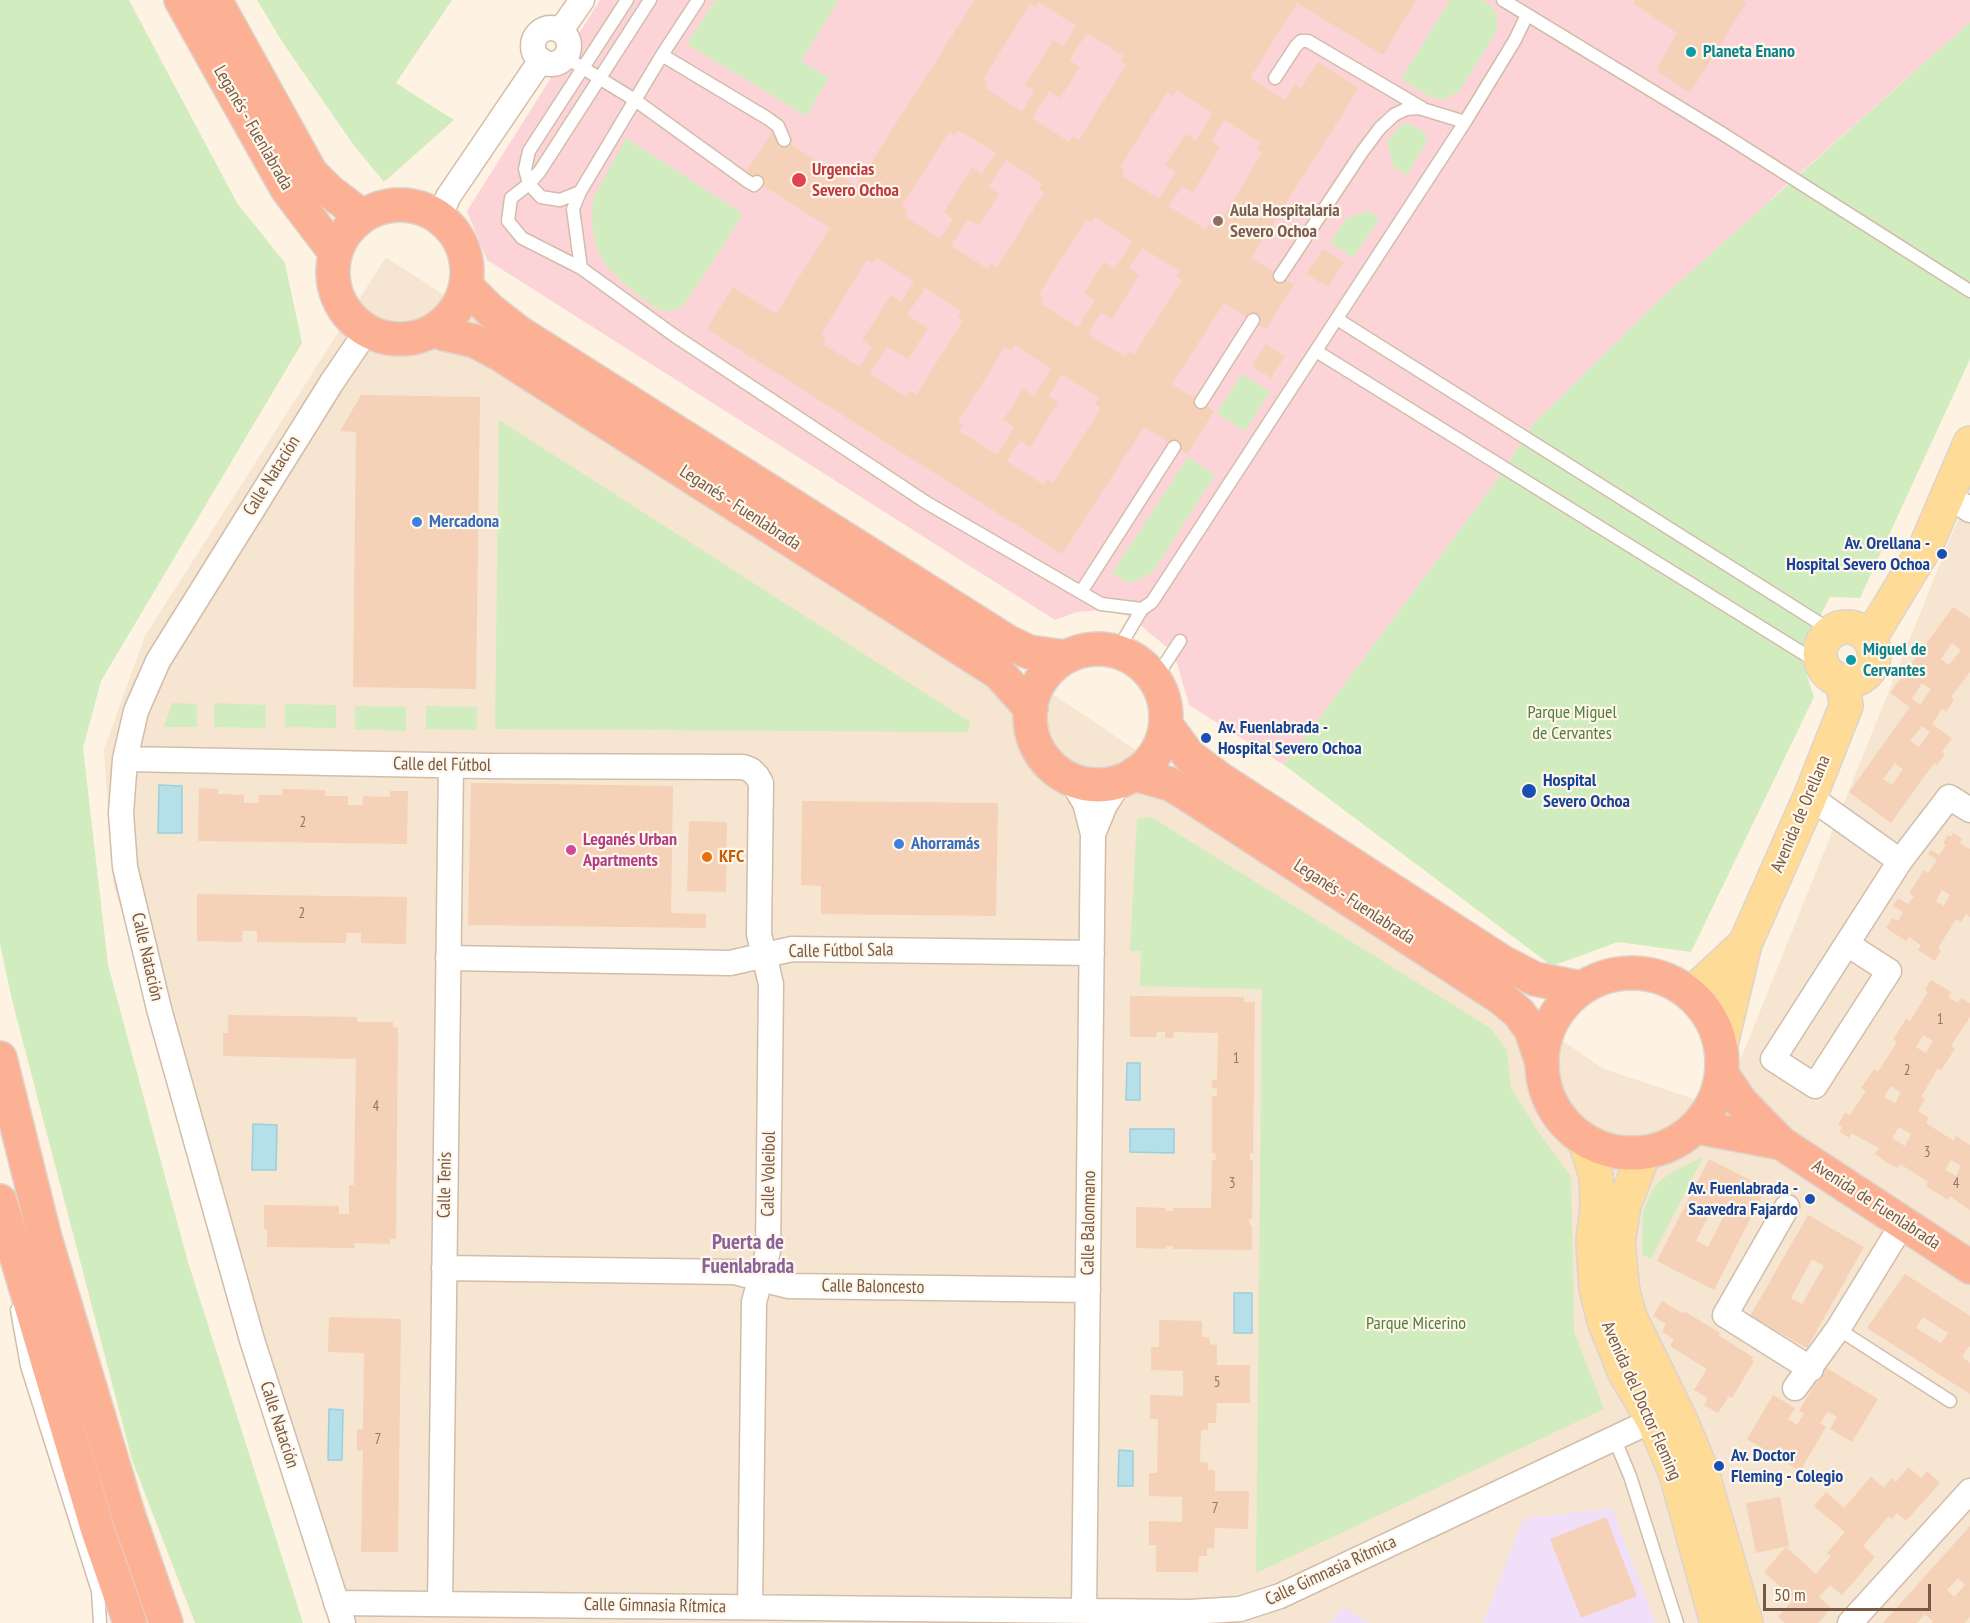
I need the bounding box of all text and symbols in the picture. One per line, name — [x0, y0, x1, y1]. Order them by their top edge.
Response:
place label: Planeta Enano — [1703, 41, 1795, 63]
marker: Planeta Enano — [1684, 45, 1698, 59]
street label: Leganés - Fuenlabrada — [209, 62, 297, 194]
place label: Urgencias Severo Ochoa — [812, 159, 899, 201]
marker: Urgencias Severo Ochoa — [790, 171, 808, 189]
place label: Aula Hospitalaria Severo Ochoa — [1230, 200, 1340, 242]
marker: Aula Hospitalaria Severo Ochoa — [1211, 214, 1225, 228]
street label: Calle Natación — [239, 432, 305, 520]
street label: Leganés - Fuenlabrada — [675, 461, 805, 555]
place label: Mercadona — [429, 511, 499, 533]
marker: Mercadona — [410, 515, 424, 529]
place label: Av. Orellana - Hospital Severo Ochoa — [1786, 533, 1930, 576]
marker: Av. Orellana - Hospital Severo Ochoa — [1935, 547, 1949, 561]
place label: Miguel de Cervantes — [1863, 639, 1926, 682]
marker: Miguel de Cervantes — [1844, 653, 1858, 667]
park label: Parque Miguel de Cervantes — [1527, 702, 1617, 744]
place label: Av. Fuenlabrada - Hospital Severo Ochoa — [1218, 717, 1362, 760]
marker: Av. Fuenlabrada - Hospital Severo Ochoa — [1199, 731, 1213, 745]
street label: Avenida de Orellana — [1767, 752, 1835, 876]
street label: Calle del Fútbol — [393, 753, 491, 777]
place label: Hospital Severo Ochoa — [1543, 770, 1630, 812]
marker: Hospital Severo Ochoa — [1520, 782, 1538, 800]
house number: 2 — [300, 814, 306, 832]
place label: Leganés Urban Apartments — [583, 829, 677, 872]
place label: Ahorramás — [911, 833, 980, 855]
marker: Ahorramás — [892, 837, 906, 851]
marker: Leganés Urban Apartments — [564, 843, 578, 857]
place label: KFC — [719, 846, 744, 868]
marker: KFC — [700, 850, 714, 864]
street label: Leganés - Fuenlabrada — [1289, 855, 1419, 949]
house number: 2 — [299, 905, 305, 923]
street label: Calle Natación — [126, 911, 168, 1003]
street label: Calle Fútbol Sala — [788, 939, 894, 963]
house number: 1 — [1937, 1011, 1943, 1029]
house number: 1 — [1233, 1050, 1239, 1068]
house number: 2 — [1904, 1062, 1910, 1080]
house number: 4 — [373, 1098, 379, 1116]
street label: Calle Voleibol — [757, 1131, 781, 1217]
house number: 3 — [1924, 1144, 1930, 1162]
street label: Calle Tenis — [434, 1152, 456, 1218]
street label: Avenida de Fuenlabrada — [1808, 1155, 1944, 1255]
street label: Calle Balonmano — [1077, 1170, 1101, 1276]
house number: 3 — [1229, 1175, 1235, 1193]
house number: 4 — [1953, 1175, 1959, 1193]
place label: Av. Fuenlabrada - Saavedra Fajardo — [1688, 1178, 1798, 1220]
marker: Av. Fuenlabrada - Saavedra Fajardo — [1803, 1192, 1817, 1206]
district label: Puerta de Fuenlabrada — [702, 1230, 794, 1280]
street label: Calle Baloncesto — [822, 1275, 924, 1299]
park label: Parque Micerino — [1366, 1313, 1466, 1335]
street label: Avenida del Doctor Fleming — [1596, 1318, 1686, 1484]
house number: 5 — [1214, 1374, 1220, 1392]
street label: Calle Natación — [255, 1379, 303, 1471]
house number: 7 — [375, 1431, 381, 1449]
place label: Av. Doctor Fleming - Colegio — [1731, 1445, 1843, 1488]
marker: Av. Doctor Fleming - Colegio — [1712, 1459, 1726, 1473]
house number: 7 — [1212, 1500, 1218, 1518]
street label: Calle Gimnasia Rítmica — [1262, 1531, 1400, 1611]
scale bar — [1766, 1572, 1934, 1610]
text: 50 m — [1774, 1583, 1806, 1606]
street label: Calle Gimnasia Rítmica — [584, 1594, 726, 1618]

